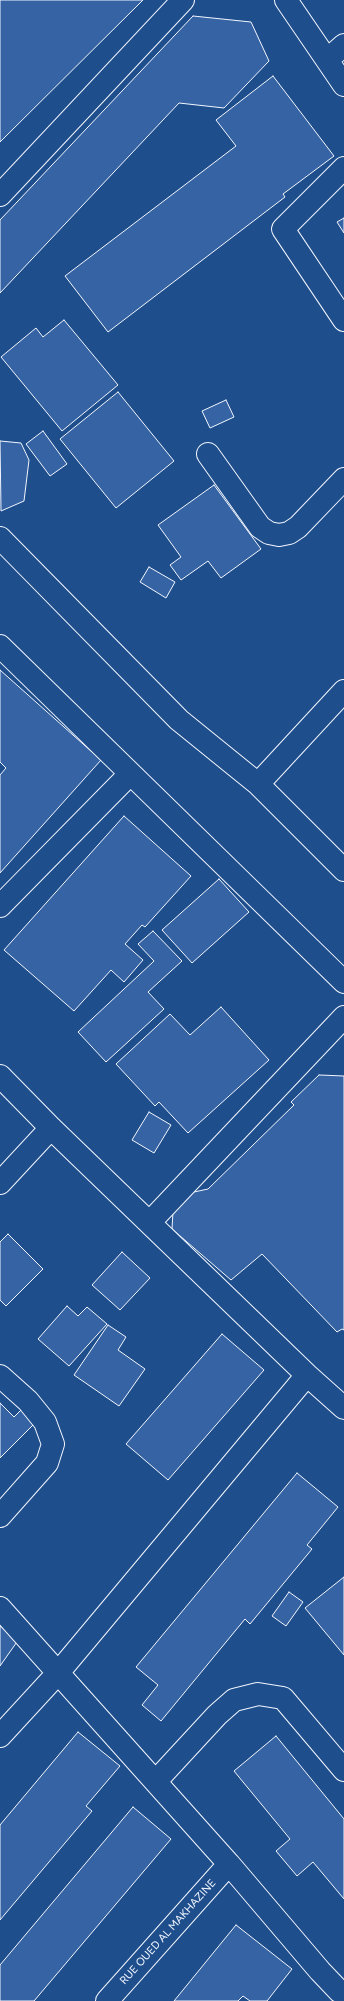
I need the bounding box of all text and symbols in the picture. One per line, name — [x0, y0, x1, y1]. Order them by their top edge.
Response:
street label: RUE OUED AL MAKHAZINE — [117, 1877, 219, 1987]

